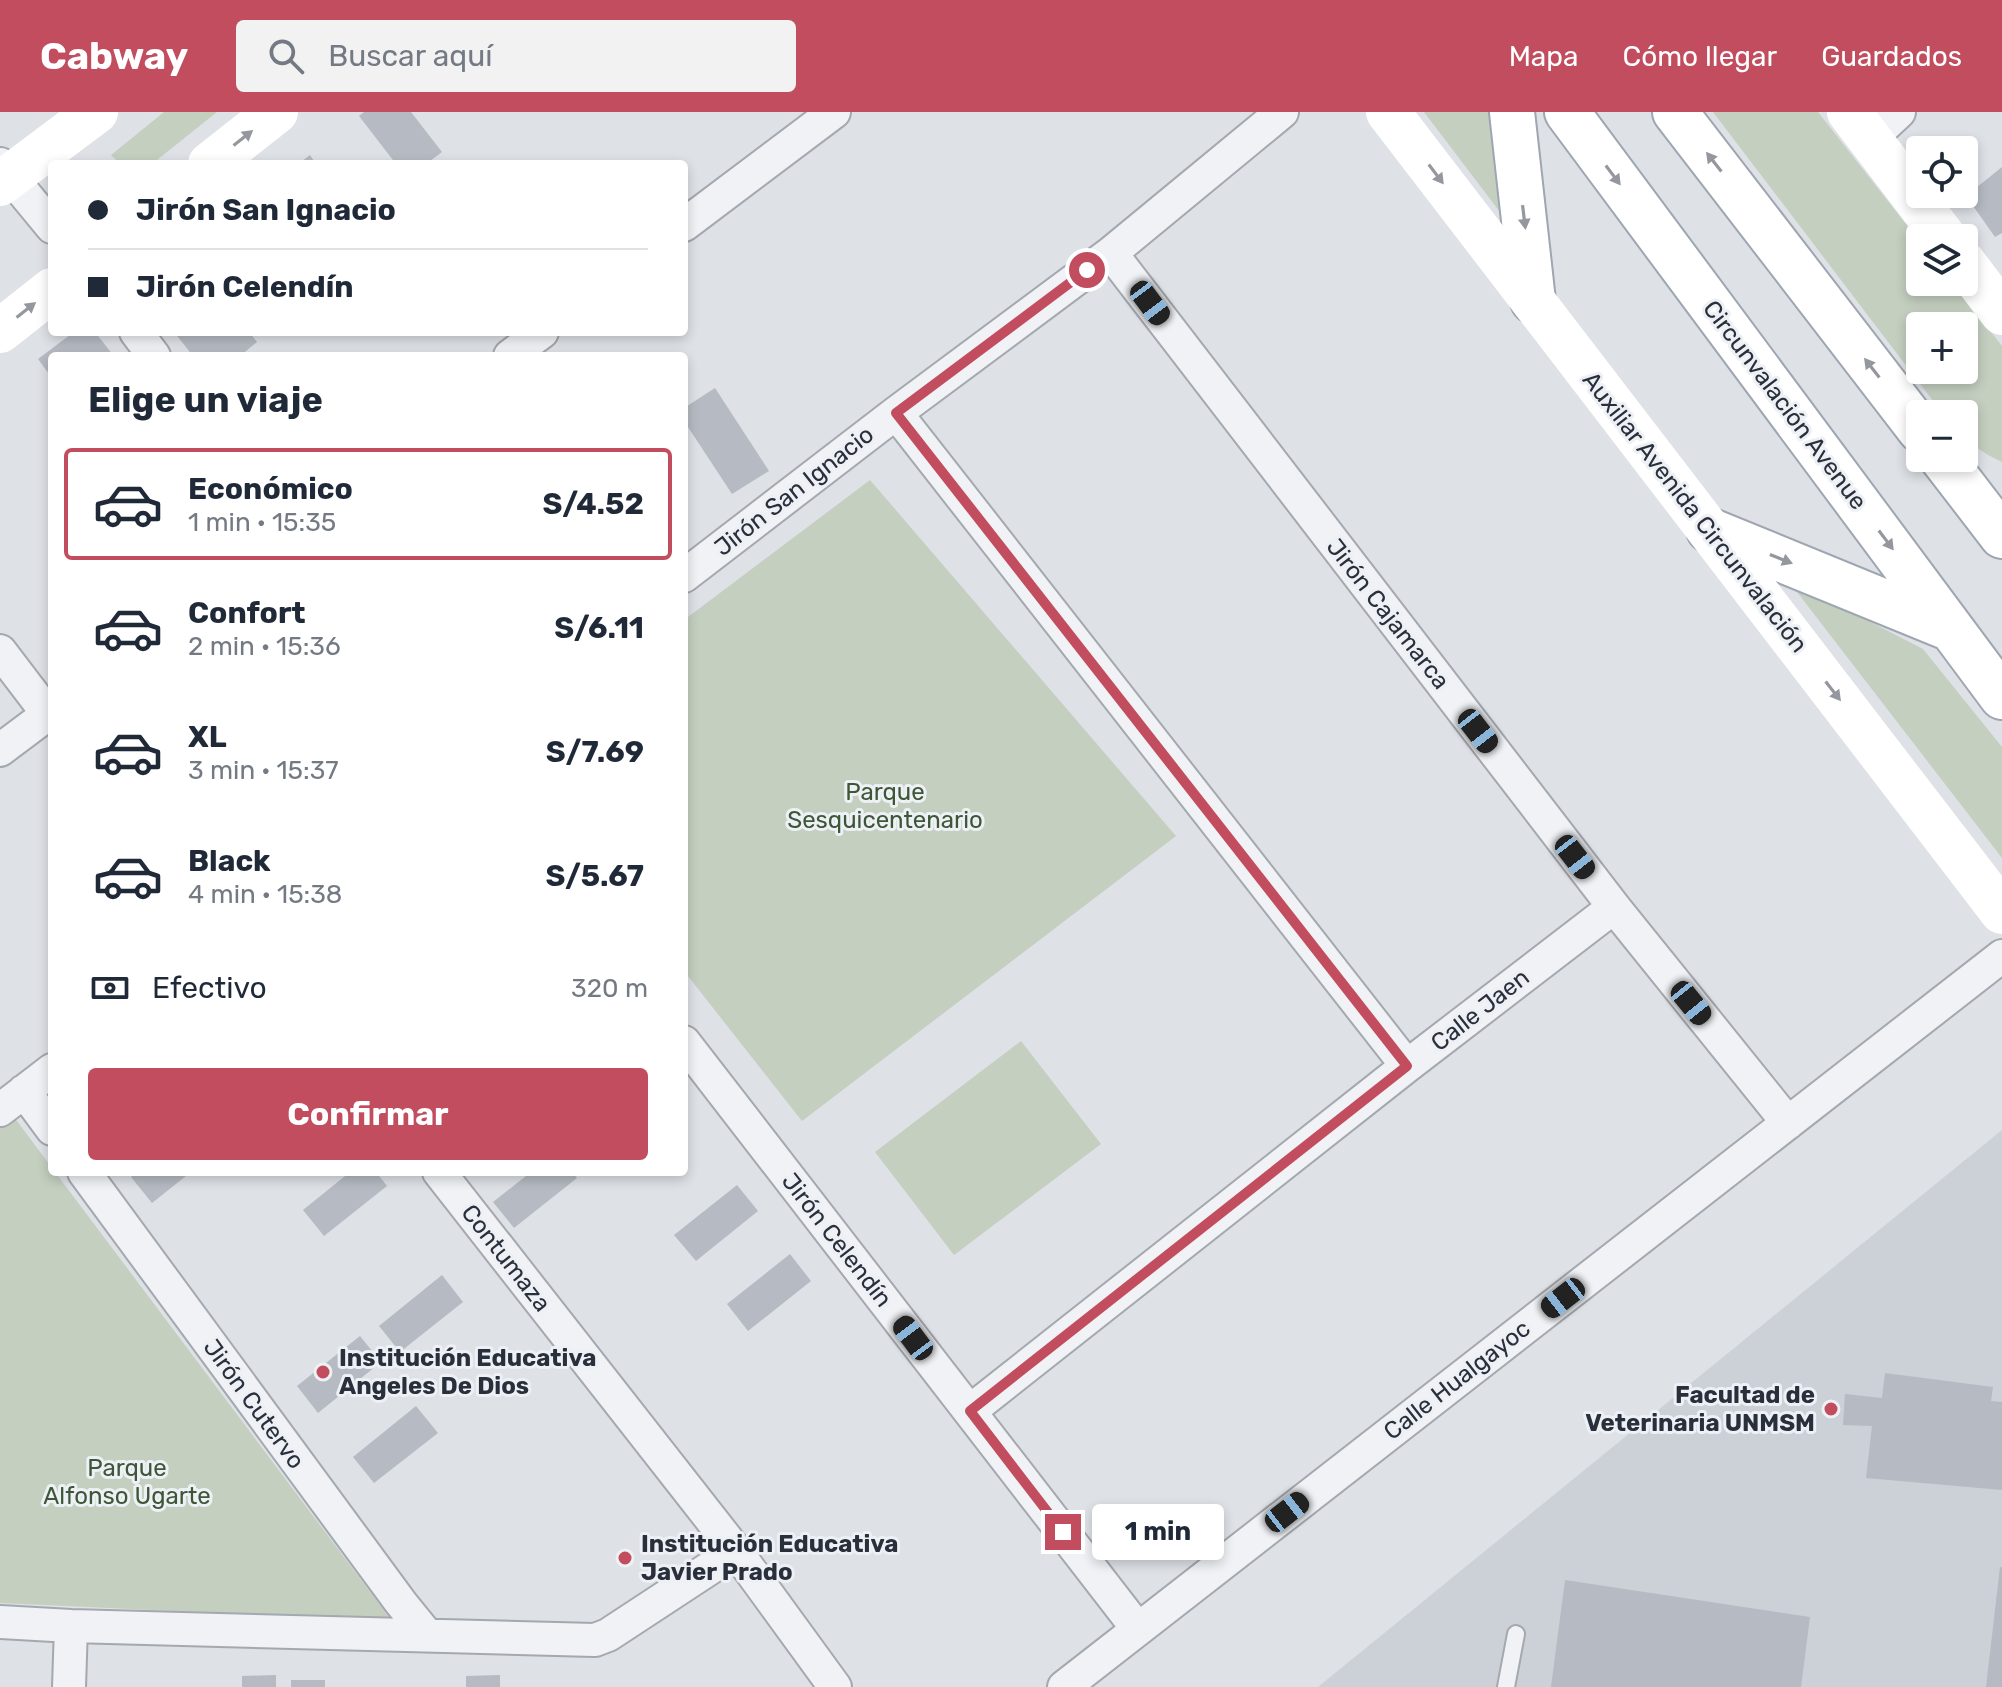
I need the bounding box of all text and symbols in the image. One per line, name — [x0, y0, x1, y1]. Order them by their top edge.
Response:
search box — [236, 20, 796, 92]
text: Cabway — [40, 33, 188, 79]
icon: search — [264, 34, 308, 78]
text: Buscar aquí — [328, 38, 493, 74]
text: Mapa — [1509, 40, 1578, 73]
text: Cómo llegar — [1622, 40, 1777, 73]
text: Guardados — [1821, 40, 1962, 73]
one-way arrow — [233, 130, 253, 147]
map controls — [1906, 136, 1978, 472]
button: locate — [1906, 136, 1978, 208]
one-way arrow — [1706, 152, 1722, 172]
one-way arrow — [1427, 164, 1443, 184]
one-way arrow — [1605, 164, 1621, 185]
text: Jirón San Ignacio — [136, 192, 396, 228]
one-way arrow — [1517, 205, 1530, 230]
button: layers — [1906, 224, 1978, 296]
route start — [1069, 252, 1105, 288]
text: Jirón Celendín — [136, 269, 354, 305]
car — [1126, 277, 1174, 329]
street label: Circunvalación Avenue — [1697, 295, 1873, 515]
one-way arrow — [16, 302, 36, 319]
button: + — [1906, 312, 1978, 384]
one-way arrow — [1865, 358, 1881, 378]
street label: Auxiliar Avenida Circunvalación — [1577, 366, 1813, 658]
text: Elige un viaje — [88, 378, 323, 421]
button: − — [1906, 400, 1978, 472]
street label: Jirón San Ignacio — [709, 420, 879, 562]
icon: car — [92, 468, 164, 540]
text: Económico — [188, 471, 353, 507]
text: S/4.52 — [543, 486, 644, 522]
text: 1 min · 15:35 — [188, 507, 336, 538]
one-way arrow — [1877, 530, 1893, 551]
street label: Jirón Cajamarca — [1321, 533, 1455, 695]
one-way arrow — [1769, 553, 1793, 566]
icon: car — [92, 592, 164, 664]
text: Confort — [188, 595, 306, 631]
text: S/6.11 — [554, 610, 644, 646]
text: 2 min · 15:36 — [188, 631, 341, 662]
one-way arrow — [1824, 681, 1840, 701]
car — [1454, 705, 1502, 757]
icon: car — [92, 716, 164, 788]
text: XL — [188, 719, 227, 755]
text: S/7.69 — [546, 734, 644, 770]
text: 3 min · 15:37 — [188, 755, 339, 786]
park label: Parque Sesquicentenario — [787, 778, 983, 834]
car — [1551, 831, 1599, 883]
icon: car — [92, 840, 164, 912]
text: Black — [188, 843, 271, 879]
text: S/5.67 — [546, 858, 644, 894]
text: 4 min · 15:38 — [188, 879, 342, 910]
street label: Calle Jaen — [1425, 963, 1535, 1057]
icon: cash — [88, 966, 132, 1010]
text: Efectivo — [152, 970, 267, 1006]
text: 320 m — [571, 973, 648, 1004]
car — [1667, 977, 1715, 1029]
button: Confirmar — [88, 1068, 648, 1160]
street label: Jirón Celendín — [776, 1168, 898, 1312]
street label: Contumaza — [456, 1199, 556, 1317]
car — [1537, 1274, 1589, 1322]
car — [889, 1312, 937, 1364]
street label: Calle Hualgayoc — [1378, 1314, 1536, 1446]
street label: Jirón Cutervo — [198, 1334, 310, 1474]
place label: Institución Educativa Angeles De Dios — [339, 1344, 596, 1400]
marker: Institución Educativa Angeles De Dios — [314, 1363, 332, 1381]
place label: Facultad de Veterinaria UNMSM — [1585, 1381, 1815, 1437]
marker: Facultad de Veterinaria UNMSM — [1822, 1400, 1840, 1418]
park label: Parque Alfonso Ugarte — [43, 1454, 211, 1510]
car — [1261, 1488, 1313, 1536]
callout: 1 min — [1091, 1504, 1223, 1560]
route end — [1045, 1514, 1081, 1550]
text: 1 min — [1125, 1516, 1191, 1547]
place label: Institución Educativa Javier Prado — [641, 1530, 898, 1586]
marker: Institución Educativa Javier Prado — [616, 1549, 634, 1567]

